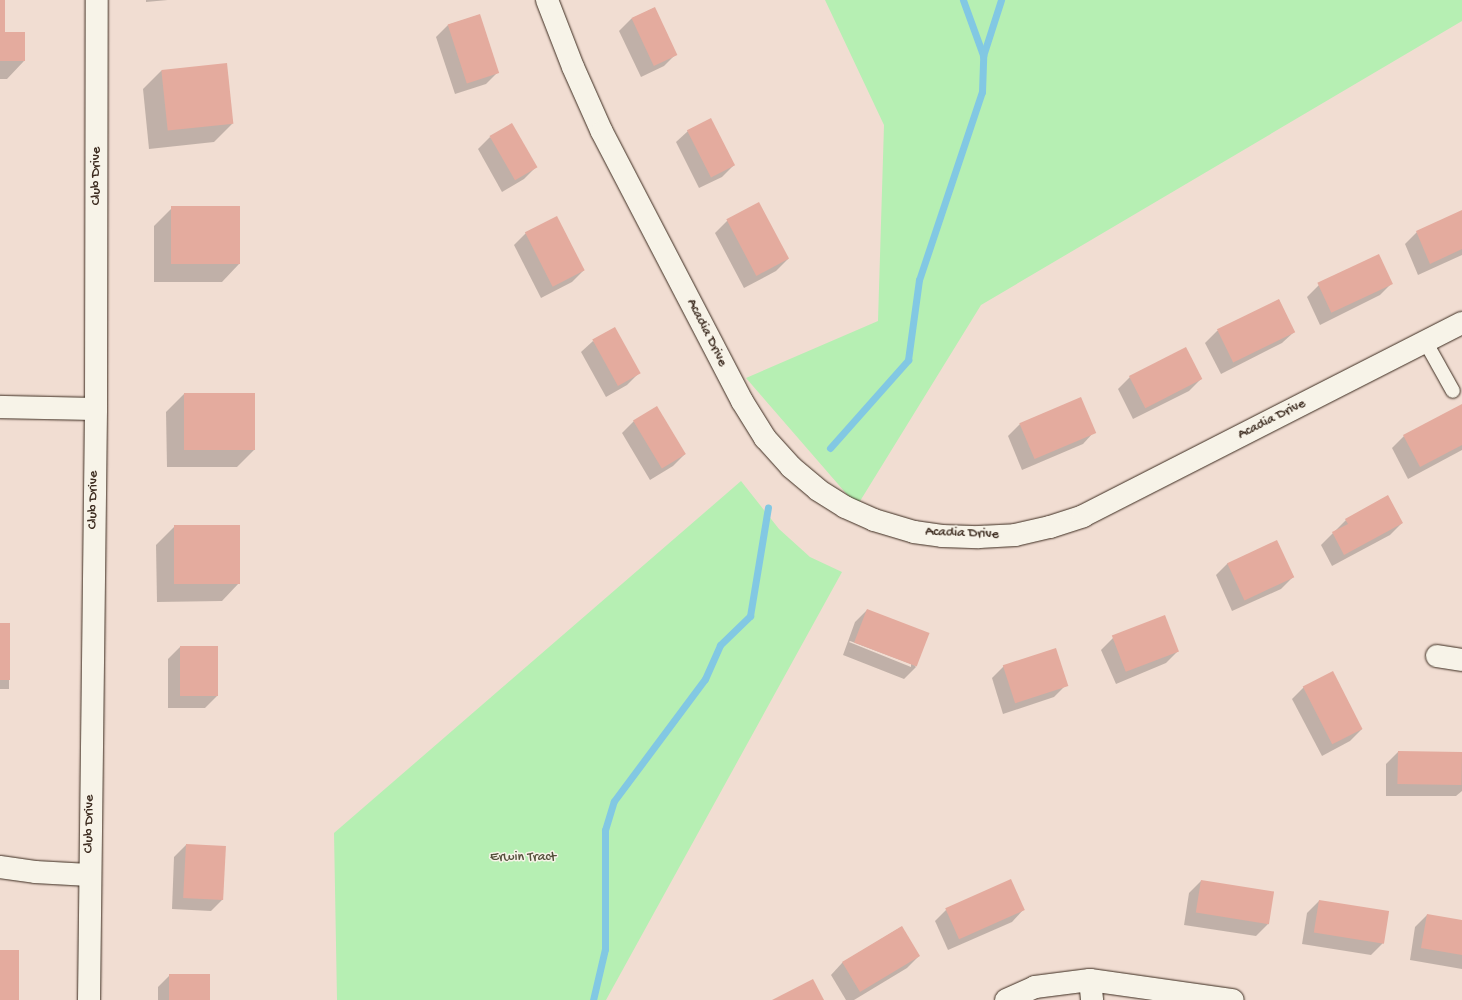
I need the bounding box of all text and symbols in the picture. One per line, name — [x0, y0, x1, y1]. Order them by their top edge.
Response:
street label: Club Drive — [89, 147, 105, 205]
street label: Acadia Drive — [682, 296, 730, 370]
street label: Acadia Drive — [1235, 396, 1309, 444]
street label: Club Drive — [85, 471, 103, 529]
street label: Acadia Drive — [925, 524, 999, 544]
street label: Club Drive — [81, 795, 99, 853]
park label: Erwin Tract — [490, 850, 556, 866]

